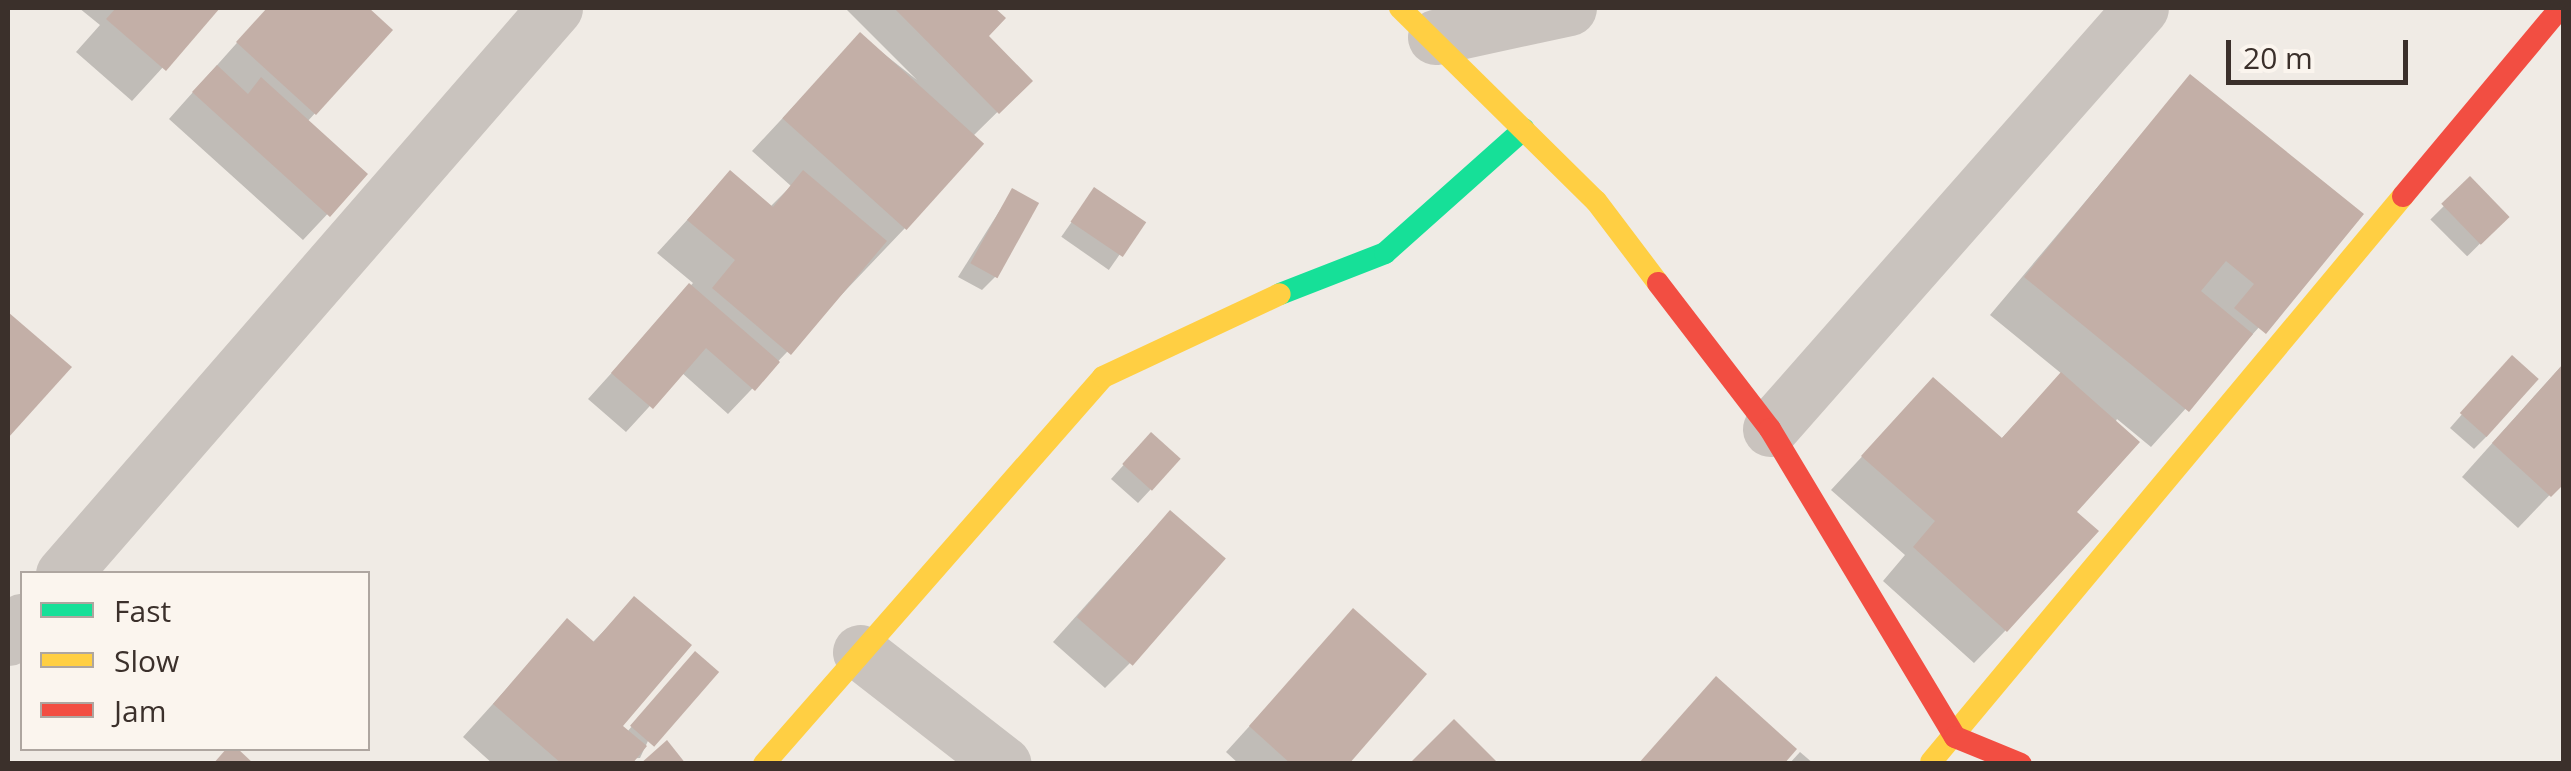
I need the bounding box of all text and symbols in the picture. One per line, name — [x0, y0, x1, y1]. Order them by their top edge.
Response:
scale bar — [2231, 20, 2414, 82]
text: 20 m — [2243, 37, 2313, 78]
legend — [20, 571, 370, 751]
text: Fast — [114, 590, 171, 631]
text: Slow — [114, 640, 179, 681]
text: Jam — [114, 690, 167, 731]

